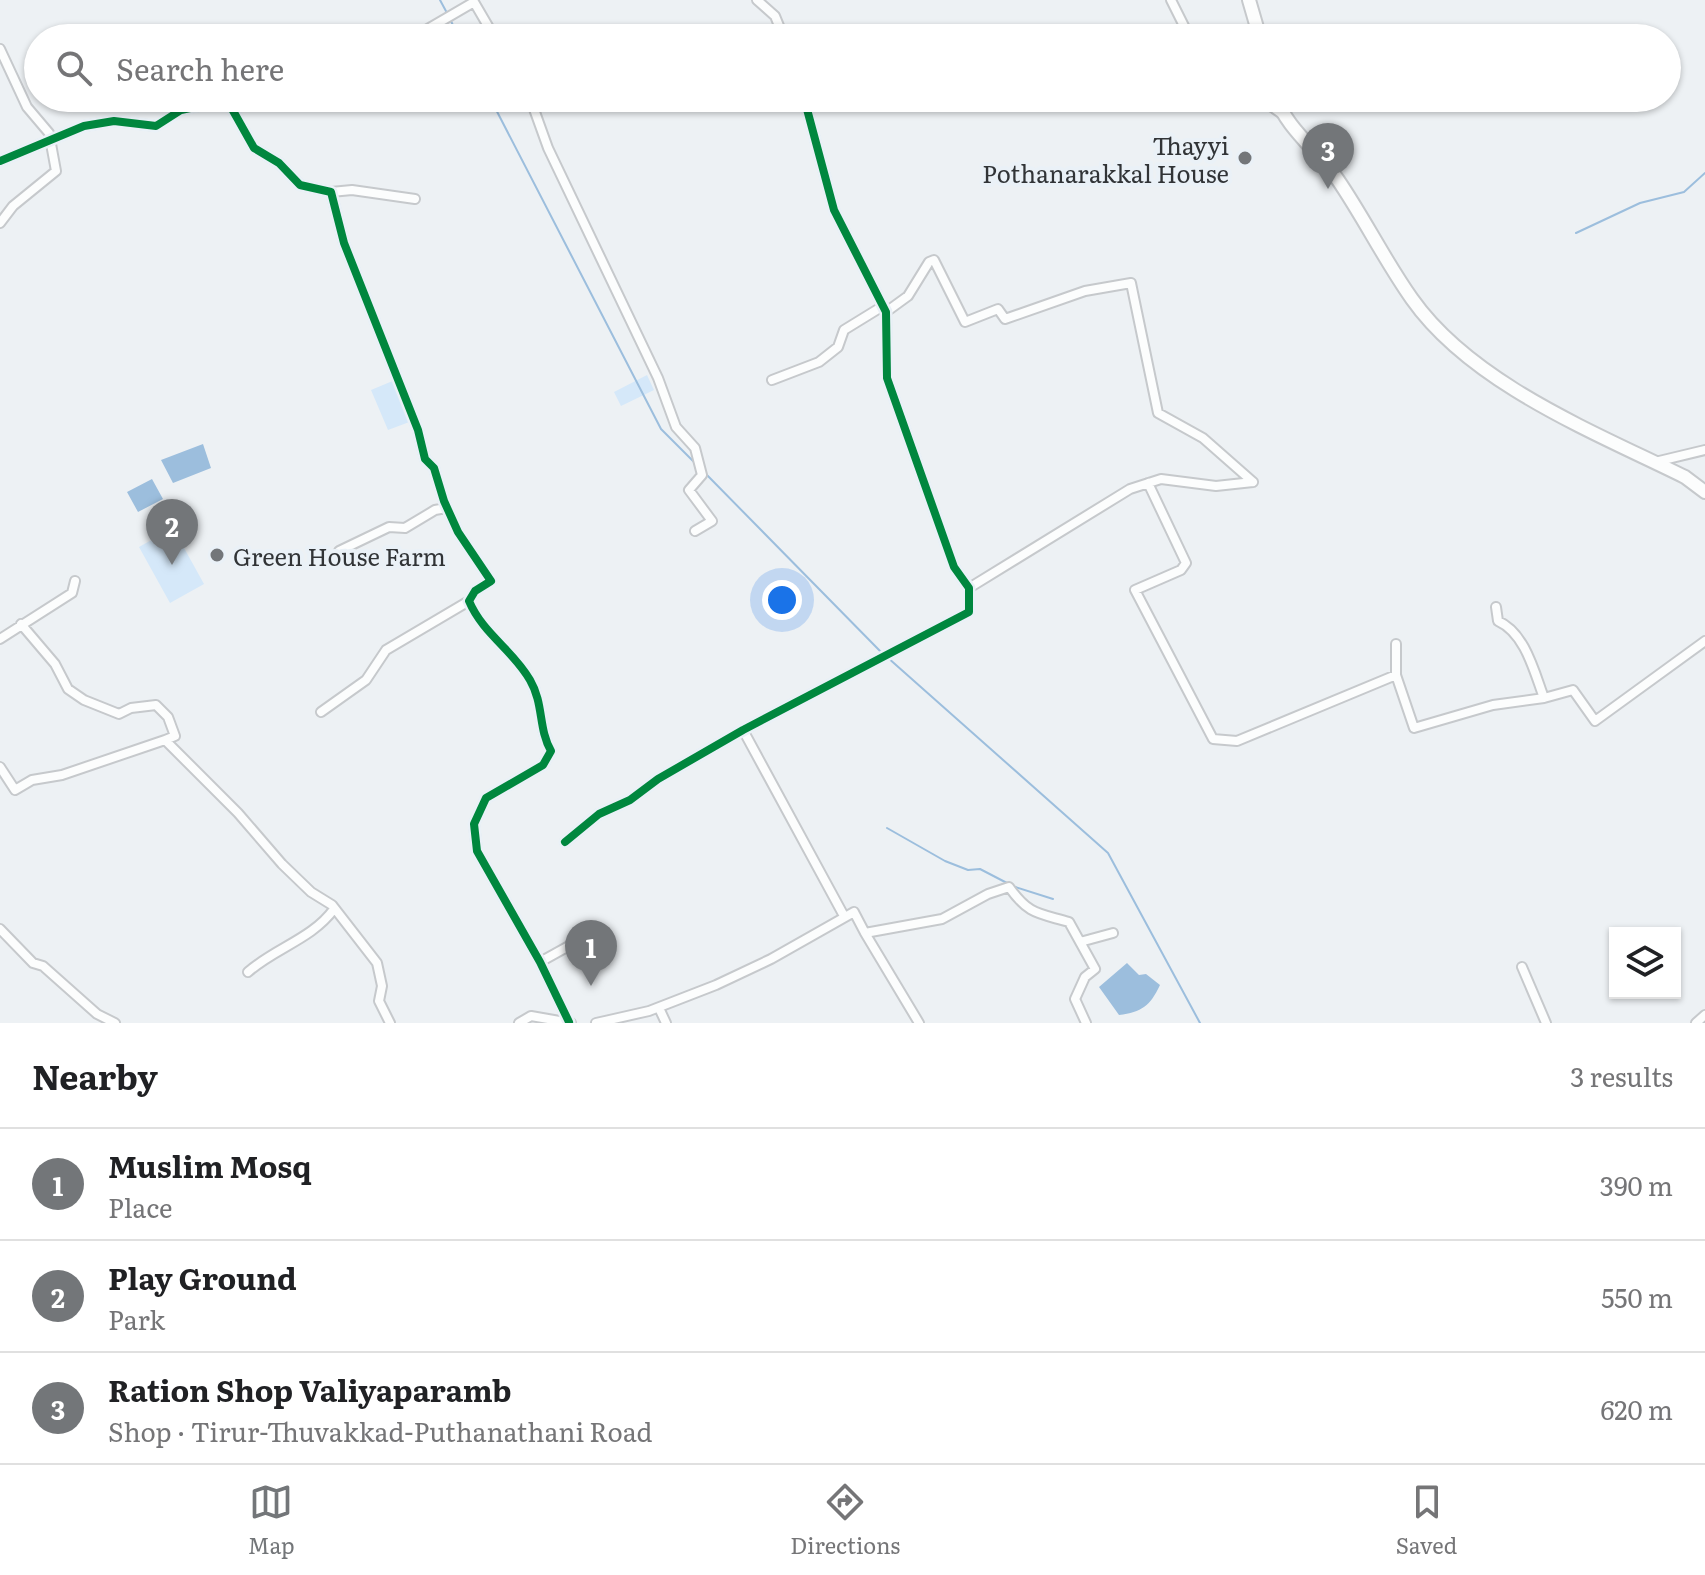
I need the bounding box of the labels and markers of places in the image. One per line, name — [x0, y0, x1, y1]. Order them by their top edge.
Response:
pin: 3 — [1302, 123, 1354, 189]
place label: Thayyi Pothanarakkal House — [982, 127, 1229, 190]
marker: Thayyi Pothanarakkal House — [1236, 149, 1254, 167]
pin: 2 — [146, 499, 198, 565]
place label: Green House Farm — [233, 538, 446, 573]
marker: Green House Farm — [208, 546, 226, 564]
pin: 1 — [565, 920, 617, 986]

